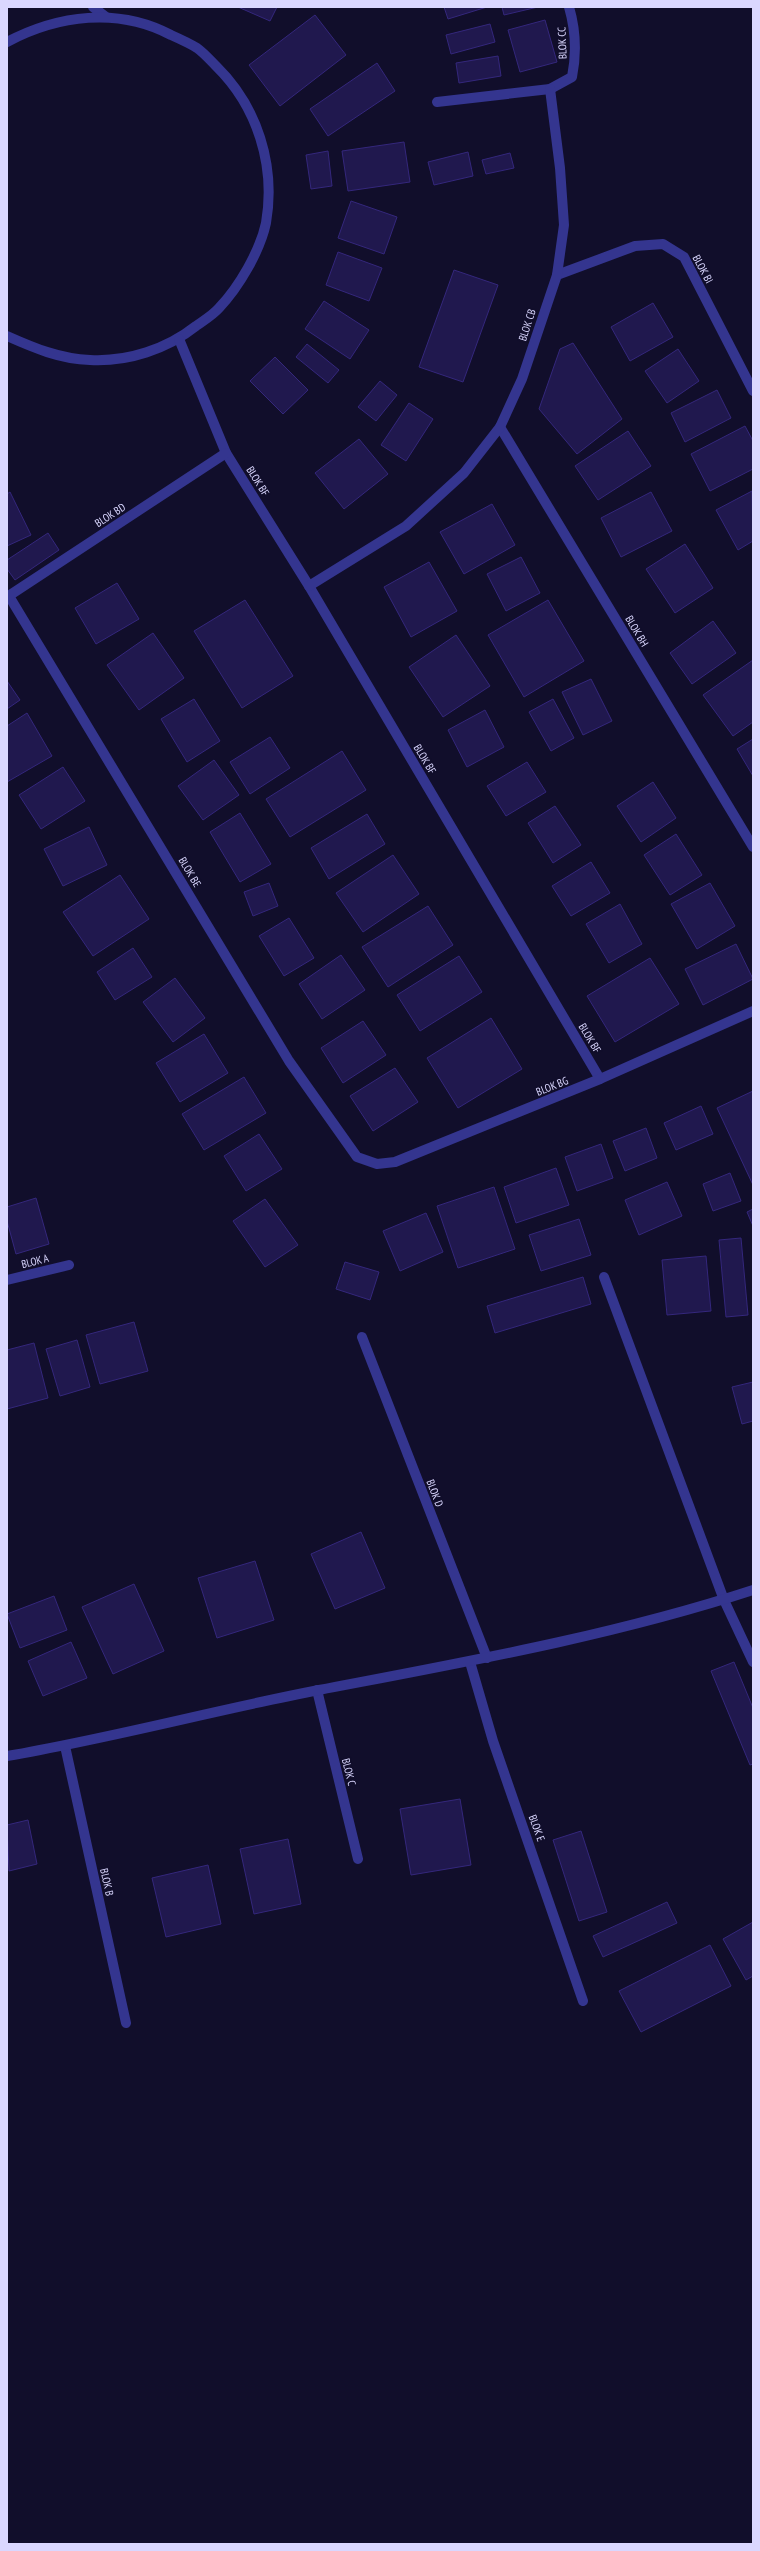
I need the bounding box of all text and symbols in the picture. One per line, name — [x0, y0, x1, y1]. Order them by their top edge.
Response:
street label: BLOK CC — [554, 27, 570, 59]
street label: BLOK BI — [690, 252, 716, 286]
street label: BLOK CB — [515, 307, 539, 343]
street label: BLOK BF — [243, 464, 273, 499]
street label: BLOK BD — [92, 500, 128, 530]
street label: BLOK BH — [622, 613, 652, 649]
street label: BLOK BF — [411, 742, 440, 777]
street label: BLOK BE — [176, 854, 205, 890]
street label: BLOK BF — [576, 1021, 605, 1056]
street label: BLOK BG — [534, 1073, 570, 1099]
street label: BLOK A — [20, 1251, 51, 1271]
street label: BLOK D — [423, 1477, 447, 1509]
street label: BLOK C — [339, 1757, 359, 1787]
street label: BLOK E — [526, 1813, 548, 1844]
street label: BLOK B — [97, 1867, 117, 1897]

